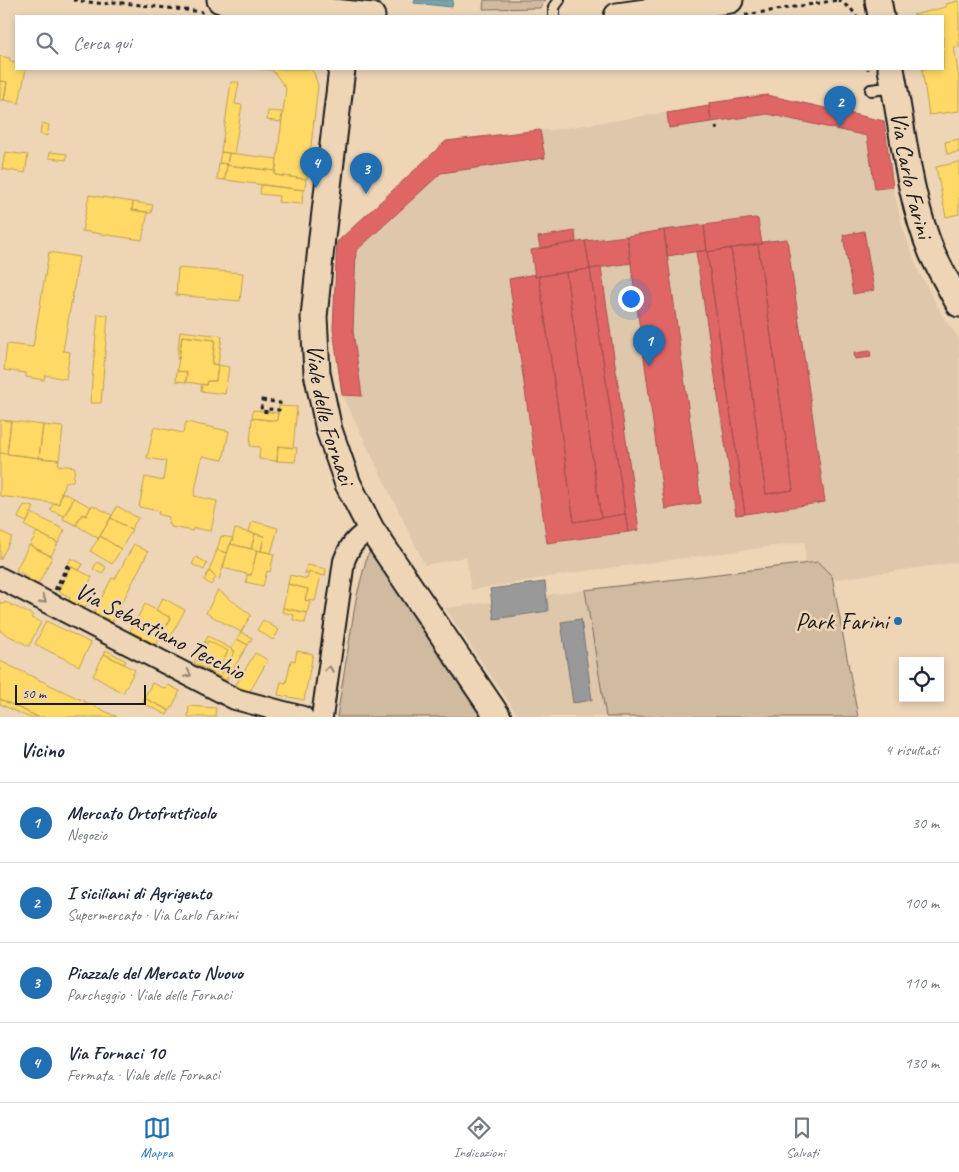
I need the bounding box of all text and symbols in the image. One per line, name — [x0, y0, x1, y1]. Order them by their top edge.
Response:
search box — [15, 15, 944, 70]
icon: search — [33, 29, 61, 57]
text: Cerca qui — [73, 31, 132, 55]
pin: 2 — [824, 86, 856, 127]
street label: Via Carlo Farini — [884, 110, 941, 245]
pin: 4 — [300, 147, 332, 188]
pin: 3 — [350, 153, 382, 194]
your location — [618, 286, 644, 312]
pin: 1 — [633, 325, 665, 366]
street label: Viale delle Fornaci — [300, 343, 363, 491]
street label: Via Sebastiano Tecchio — [70, 575, 251, 687]
one-way arrow — [38, 594, 47, 604]
place label: Park Farini — [796, 606, 890, 636]
marker: Park Farini — [892, 615, 904, 627]
map controls — [899, 657, 944, 702]
button: locate — [899, 657, 944, 702]
one-way arrow — [323, 664, 333, 673]
one-way arrow — [183, 668, 192, 678]
scale bar — [15, 682, 146, 705]
text: 50 m — [22, 685, 46, 702]
text: Vicino — [20, 737, 63, 763]
text: 4 risultati — [885, 740, 939, 760]
text: Mercato Ortofrutticolo — [67, 801, 216, 825]
text: 1 — [32, 813, 40, 833]
text: 30 m — [912, 813, 939, 833]
text: Negozio — [67, 825, 107, 845]
text: I siciliani di Agrigento — [67, 881, 211, 905]
text: 2 — [32, 893, 40, 913]
text: 100 m — [905, 893, 939, 913]
text: Supermercato · Via Carlo Farini — [67, 905, 237, 925]
text: Piazzale del Mercato Nuovo — [67, 961, 243, 985]
text: 3 — [32, 973, 40, 993]
text: 110 m — [905, 973, 939, 993]
text: Parcheggio · Viale delle Fornaci — [67, 985, 231, 1005]
text: Via Fornaci 10 — [67, 1041, 164, 1065]
text: 4 — [32, 1053, 40, 1073]
text: 130 m — [905, 1053, 939, 1073]
text: Fermata · Viale delle Fornaci — [67, 1065, 220, 1085]
tab: Mappa — [140, 1114, 173, 1161]
tab: Indicazioni — [454, 1114, 505, 1161]
tab: Salvati — [786, 1114, 819, 1161]

